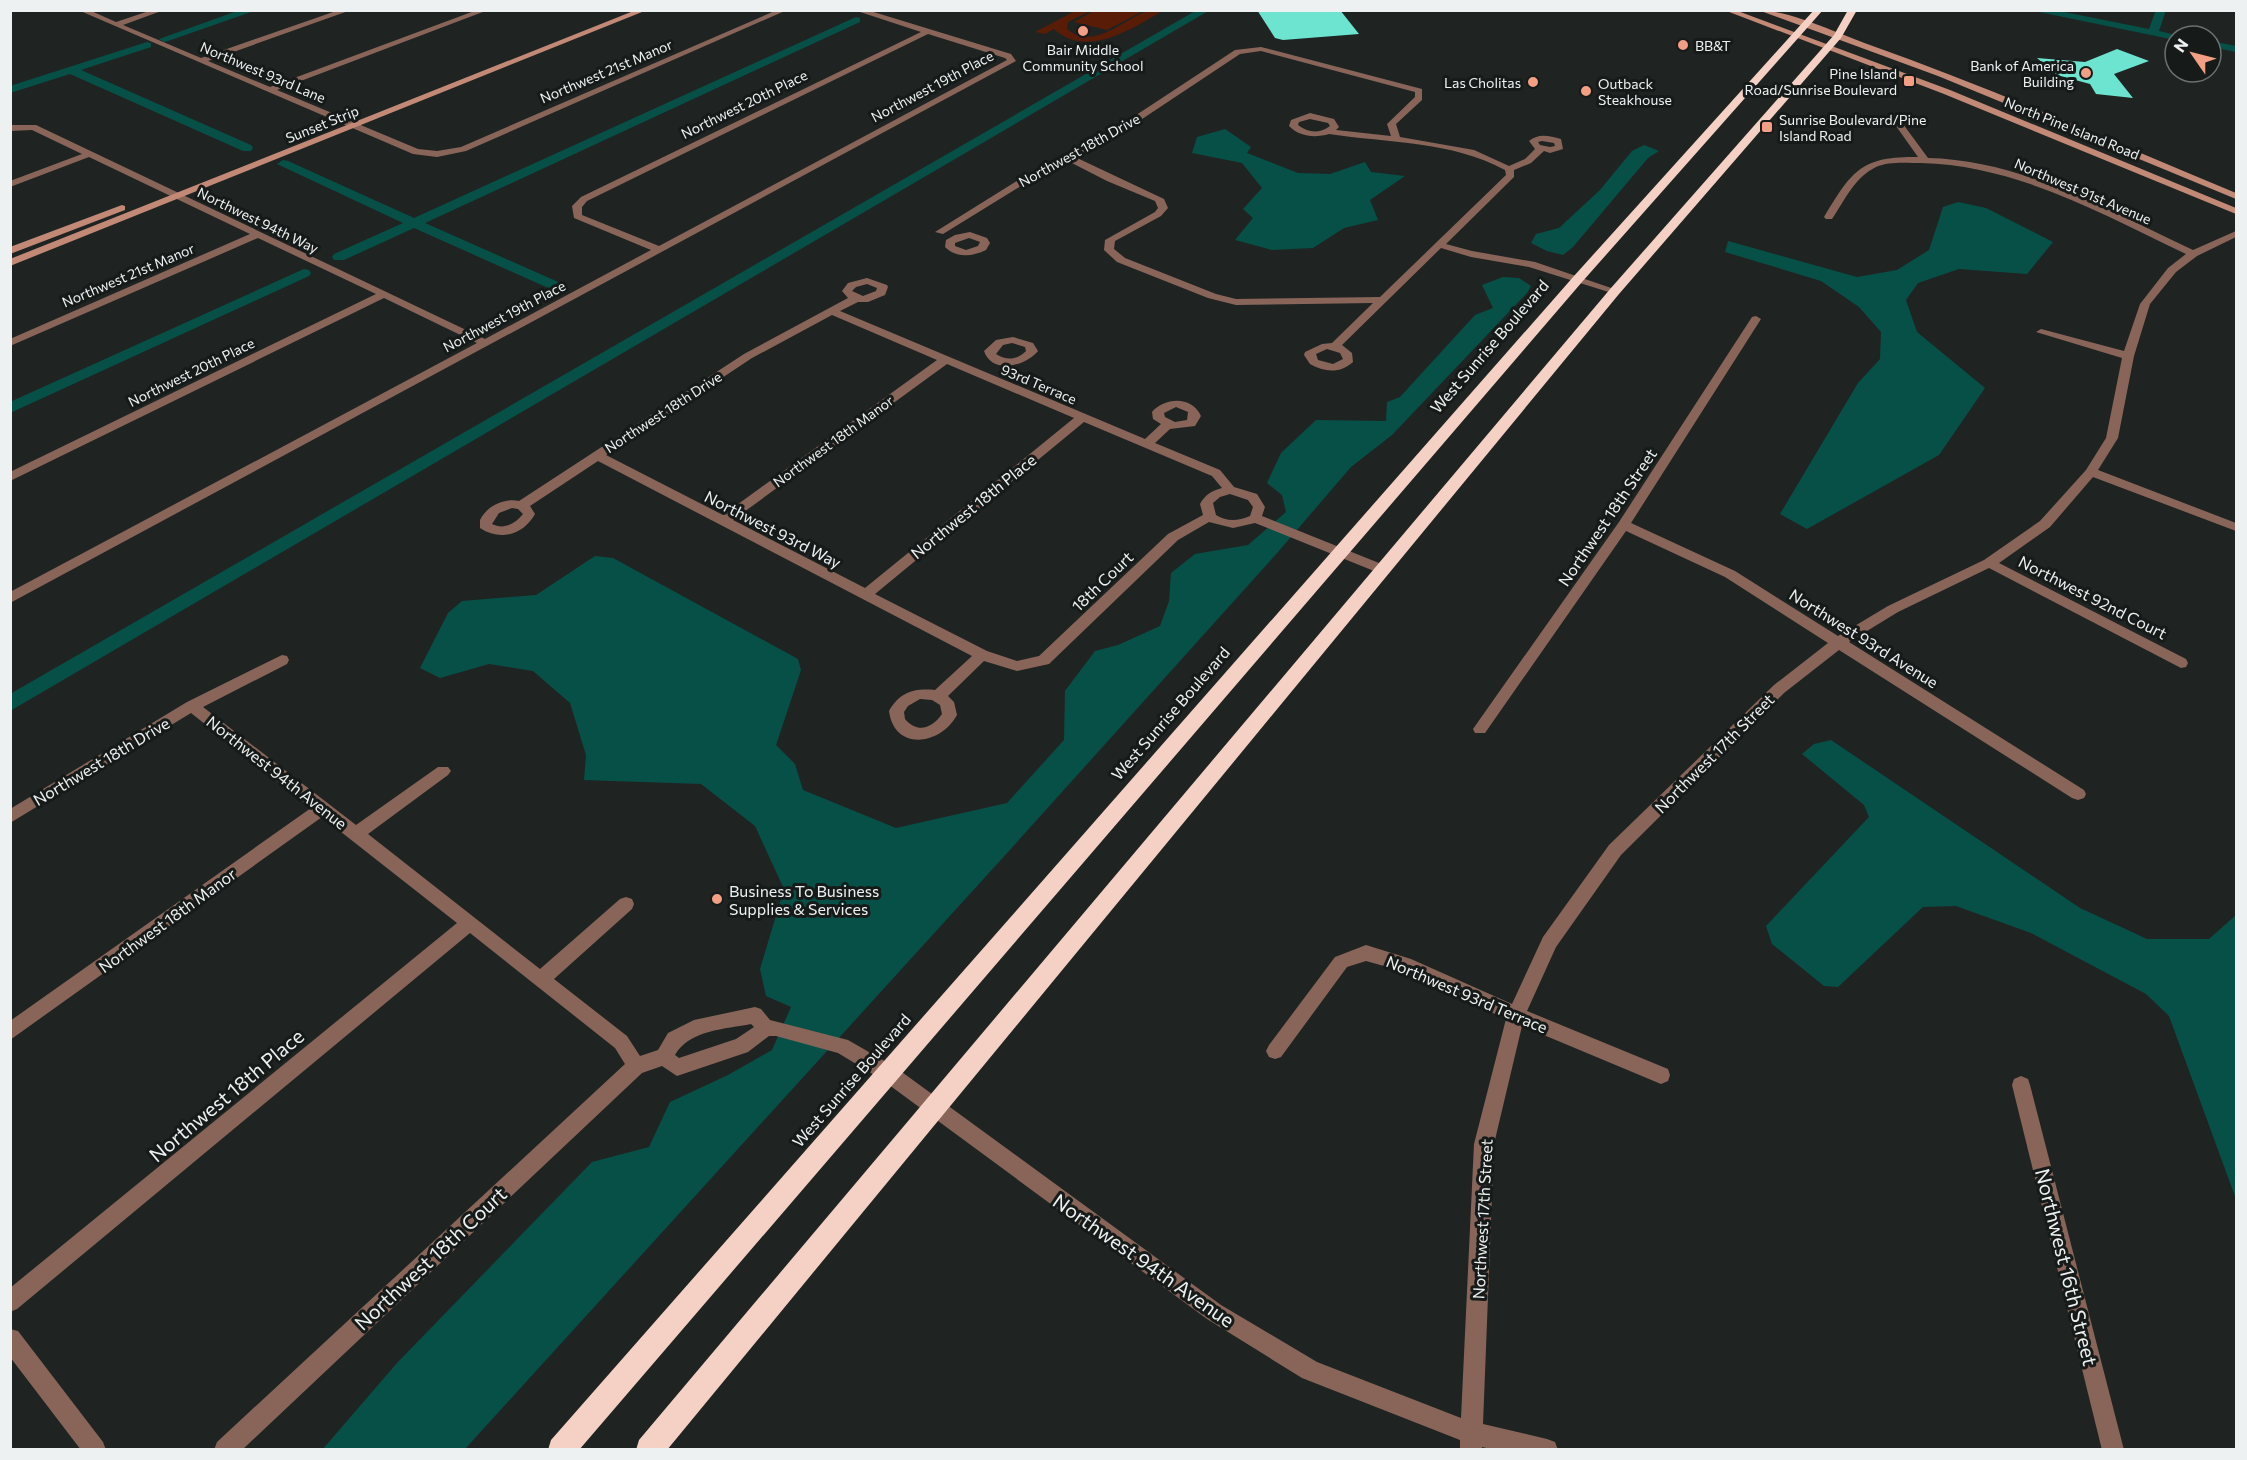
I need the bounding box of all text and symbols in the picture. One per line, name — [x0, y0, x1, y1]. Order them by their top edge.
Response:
marker: Bair Middle Community School — [1076, 24, 1090, 38]
north arrow — [2163, 24, 2223, 84]
street label: Northwest 21st Manor — [537, 35, 675, 107]
text: N — [2169, 35, 2192, 55]
place label: BB&T — [1695, 37, 1731, 54]
street label: Northwest 93rd Lane — [198, 38, 328, 106]
marker: BB&T — [1676, 38, 1690, 52]
place label: Bair Middle Community School — [1023, 41, 1143, 74]
street label: Northwest 19th Place — [868, 47, 996, 125]
place label: Bank of America Building — [1970, 57, 2074, 90]
place label: Pine Island Road/Sunrise Boulevard — [1745, 65, 1897, 98]
street label: Northwest 20th Place — [678, 66, 810, 142]
marker: Bank of America Building — [2079, 66, 2093, 80]
place label: Las Cholitas — [1444, 74, 1521, 91]
marker: Pine Island Road/Sunrise Boulevard — [1902, 74, 1916, 88]
marker: Las Cholitas — [1526, 75, 1540, 89]
place label: Outback Steakhouse — [1598, 75, 1672, 108]
marker: Outback Steakhouse — [1579, 84, 1593, 98]
street label: North Pine Island Road — [2002, 93, 2142, 163]
street label: Sunset Strip — [283, 102, 361, 146]
street label: Northwest 18th Drive — [1015, 110, 1143, 190]
place label: Sunrise Boulevard/Pine Island Road — [1779, 111, 1926, 144]
marker: Sunrise Boulevard/Pine Island Road — [1760, 120, 1774, 134]
street label: Northwest 91st Avenue — [2012, 154, 2154, 228]
street label: Northwest 94th Way — [195, 183, 321, 257]
street label: Northwest 21st Manor — [59, 239, 197, 311]
street label: West Sunrise Boulevard — [1426, 276, 1552, 416]
street label: Northwest 19th Place — [440, 277, 568, 355]
street label: Northwest 20th Place — [125, 334, 257, 410]
street label: 93rd Terrace — [999, 360, 1079, 408]
street label: Northwest 18th Drive — [601, 368, 725, 456]
street label: Northwest 18th Manor — [769, 391, 897, 490]
street label: Northwest 18th Street — [1554, 444, 1660, 589]
street label: Northwest 18th Place — [907, 450, 1039, 562]
street label: Northwest 93rd Way — [702, 486, 844, 572]
street label: 18th Court — [1067, 547, 1137, 615]
street label: Northwest 92nd Court — [2016, 551, 2171, 643]
street label: Northwest 93rd Avenue — [1786, 584, 1942, 692]
street label: West Sunrise Boulevard — [1107, 643, 1233, 783]
street label: Northwest 17th Street — [1650, 689, 1778, 817]
street label: Northwest 94th Avenue — [203, 711, 351, 833]
street label: Northwest 18th Drive — [30, 713, 172, 809]
street label: Northwest 18th Manor — [95, 863, 240, 976]
place label: Business To Business Supplies & Services — [729, 881, 879, 918]
marker: Business To Business Supplies & Services — [710, 892, 724, 906]
street label: Northwest 93rd Terrace — [1383, 951, 1551, 1037]
street label: West Sunrise Boulevard — [788, 1010, 914, 1150]
street label: Northwest 18th Place — [144, 1023, 308, 1167]
street label: Northwest 17th Street — [1468, 1138, 1496, 1300]
street label: Northwest 16th Street — [2031, 1166, 2103, 1368]
street label: Northwest 18th Court — [349, 1181, 511, 1335]
street label: Northwest 94th Avenue — [1049, 1188, 1239, 1332]

